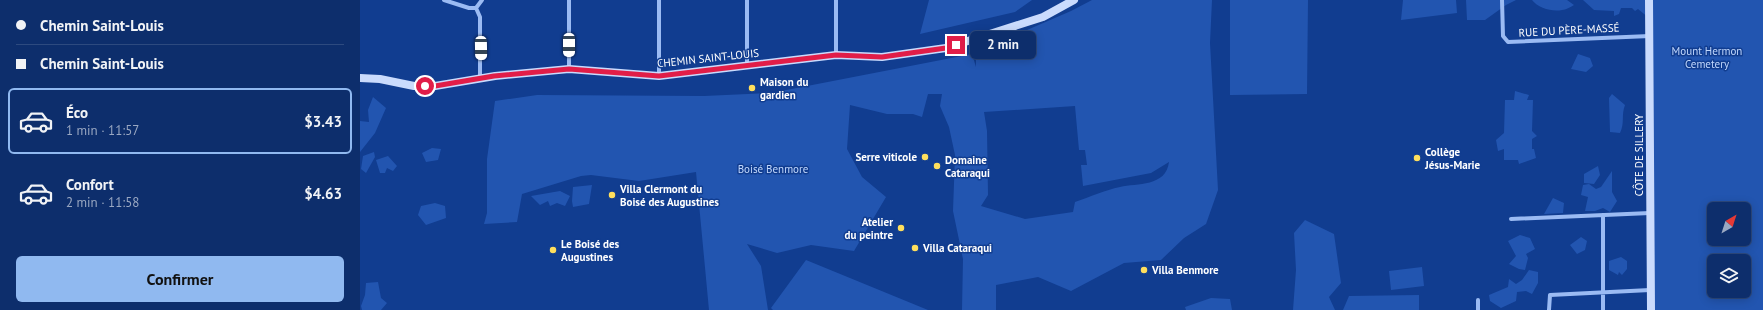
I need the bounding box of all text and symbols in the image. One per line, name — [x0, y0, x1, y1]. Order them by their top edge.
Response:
text: Chemin Saint-Louis — [40, 16, 164, 35]
street label: RUE DU PÈRE-MASSÉ — [1518, 20, 1620, 40]
callout: 2 min — [970, 31, 1036, 59]
car — [563, 33, 575, 57]
car — [475, 36, 487, 60]
route end — [947, 36, 965, 54]
text: 2 min — [987, 36, 1019, 53]
park label: Mount Hermon Cemetery — [1672, 44, 1742, 71]
street label: CHEMIN SAINT-LOUIS — [656, 46, 760, 70]
text: Chemin Saint-Louis — [40, 54, 164, 73]
place label: Maison du gardien — [760, 75, 808, 102]
route start — [416, 77, 434, 95]
marker: Maison du gardien — [747, 83, 757, 93]
icon: car — [18, 103, 54, 139]
text: Éco — [66, 103, 88, 122]
text: $3.43 — [304, 112, 342, 131]
street label: CÔTE DE SILLERY — [1632, 113, 1646, 196]
text: 1 min · 11:57 — [66, 122, 139, 139]
place label: Collège Jésus-Marie — [1424, 145, 1480, 172]
place label: Serre viticole — [855, 150, 917, 164]
marker: Serre viticole — [920, 152, 930, 162]
place label: Domaine Cataraqui — [945, 153, 990, 180]
marker: Collège Jésus-Marie — [1412, 153, 1422, 163]
marker: Domaine Cataraqui — [932, 161, 942, 171]
park label: Boisé Benmore — [738, 162, 809, 176]
icon: car — [18, 175, 54, 211]
text: Confort — [66, 175, 114, 194]
place label: Villa Clermont du Boisé des Augustines — [619, 182, 719, 209]
text: $4.63 — [304, 184, 342, 203]
marker: Villa Clermont du Boisé des Augustines — [607, 190, 617, 200]
text: 2 min · 11:58 — [66, 194, 139, 211]
north arrow — [1707, 202, 1751, 246]
map controls — [1707, 202, 1751, 298]
place label: Atelier du peintre — [845, 215, 893, 242]
marker: Atelier du peintre — [896, 223, 906, 233]
place label: Le Boisé des Augustines — [561, 237, 620, 264]
place label: Villa Cataraqui — [922, 241, 992, 255]
marker: Villa Cataraqui — [910, 243, 920, 253]
marker: Le Boisé des Augustines — [548, 245, 558, 255]
button: layers — [1707, 254, 1751, 298]
button: Confirmer — [16, 256, 344, 302]
place label: Villa Benmore — [1151, 263, 1219, 277]
marker: Villa Benmore — [1139, 265, 1149, 275]

